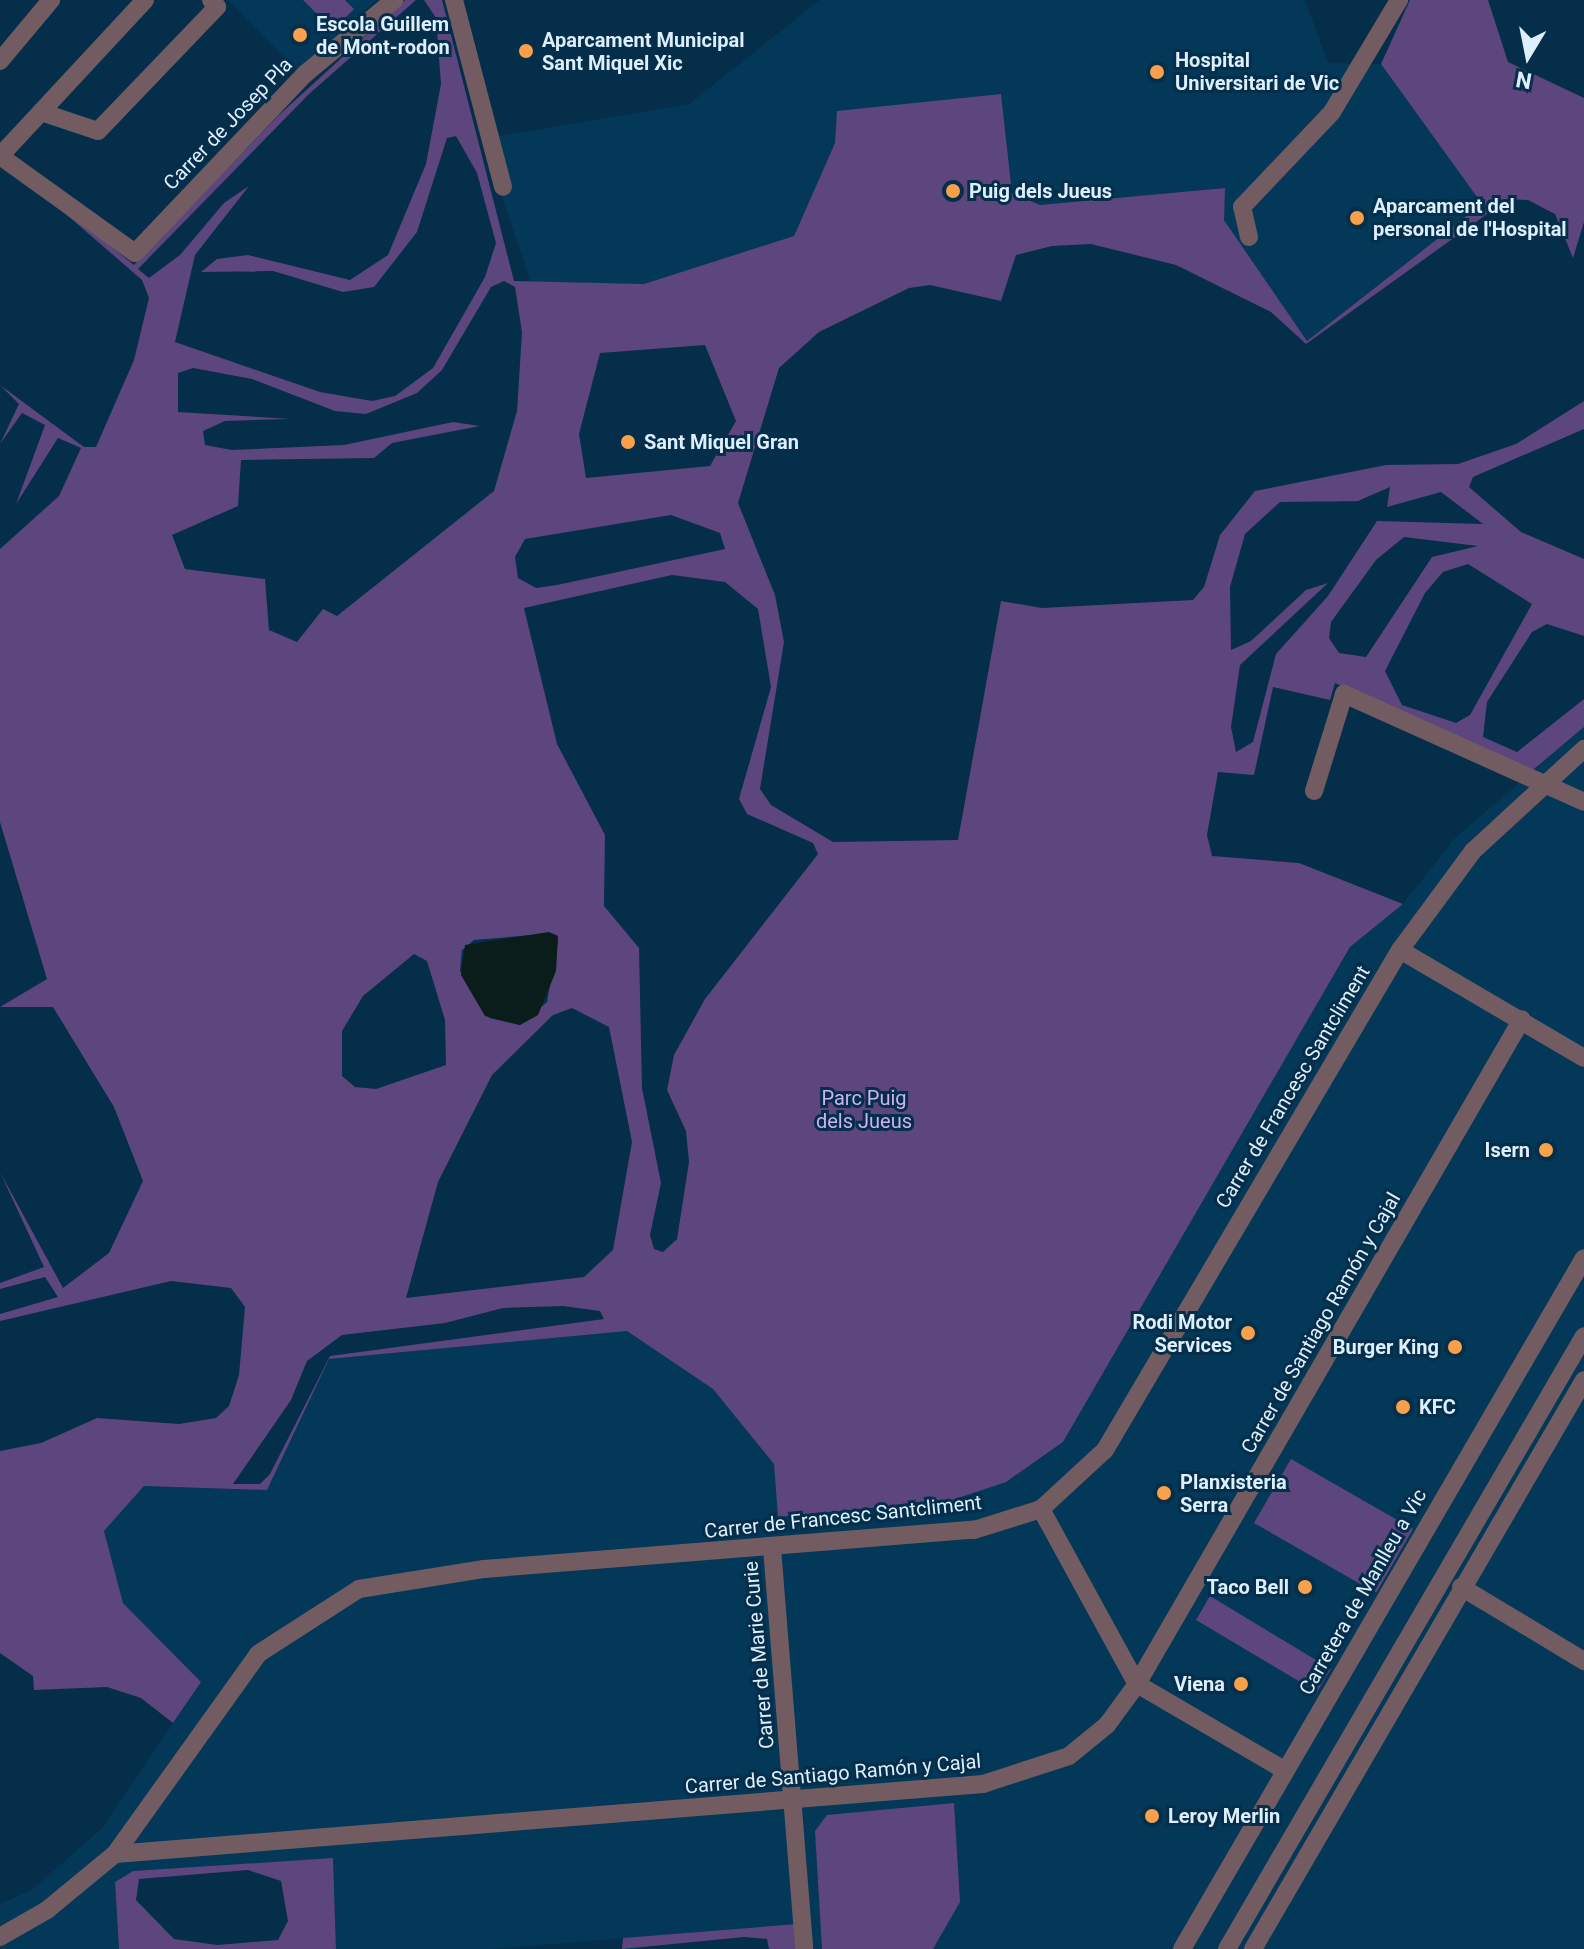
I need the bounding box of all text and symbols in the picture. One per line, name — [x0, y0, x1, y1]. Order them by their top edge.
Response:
place label: Escola Guillem de Mont-rodon — [316, 12, 450, 59]
north arrow — [1488, 16, 1568, 96]
marker: Escola Guillem de Mont-rodon — [291, 26, 309, 44]
place label: Aparcament Municipal Sant Miquel Xic — [542, 28, 745, 75]
marker: Aparcament Municipal Sant Miquel Xic — [517, 42, 535, 60]
place label: Hospital Universitari de Vic — [1175, 48, 1339, 95]
street label: Carrer de Josep Pla — [159, 53, 297, 195]
marker: Hospital Universitari de Vic — [1146, 61, 1168, 83]
text: N — [1514, 66, 1534, 94]
place label: Puig dels Jueus — [969, 179, 1112, 203]
marker: Puig dels Jueus — [944, 182, 962, 200]
place label: Aparcament del personal de l'Hospital — [1373, 194, 1567, 241]
marker: Aparcament del personal de l'Hospital — [1348, 209, 1366, 227]
place label: Sant Miquel Gran — [644, 430, 799, 454]
marker: Sant Miquel Gran — [619, 433, 637, 451]
street label: Carrer de Francesc Santcliment — [1211, 961, 1375, 1213]
park label: Parc Puig dels Jueus — [816, 1086, 912, 1133]
place label: Isern — [1485, 1138, 1530, 1162]
marker: Isern — [1537, 1141, 1555, 1159]
street label: Carrer de Santiago Ramón y Cajal — [1236, 1188, 1406, 1458]
place label: Rodi Motor Services — [1132, 1310, 1232, 1357]
marker: Rodi Motor Services — [1239, 1324, 1257, 1342]
place label: Burger King — [1333, 1335, 1439, 1359]
marker: Burger King — [1446, 1338, 1464, 1356]
place label: KFC — [1419, 1395, 1456, 1419]
marker: KFC — [1394, 1398, 1412, 1416]
place label: Planxisteria Serra — [1180, 1470, 1287, 1517]
marker: Planxisteria Serra — [1155, 1484, 1173, 1502]
street label: Carretera de Manlleu a Vic — [1294, 1485, 1432, 1699]
street label: Carrer de Francesc Santcliment — [703, 1491, 983, 1543]
street label: Carrer de Marie Curie — [739, 1560, 779, 1750]
place label: Taco Bell — [1207, 1575, 1289, 1599]
marker: Taco Bell — [1296, 1578, 1314, 1596]
place label: Viena — [1174, 1672, 1225, 1696]
marker: Viena — [1232, 1675, 1250, 1693]
street label: Carrer de Santiago Ramón y Cajal — [684, 1749, 982, 1799]
place label: Leroy Merlin — [1168, 1804, 1280, 1828]
marker: Leroy Merlin — [1143, 1807, 1161, 1825]

